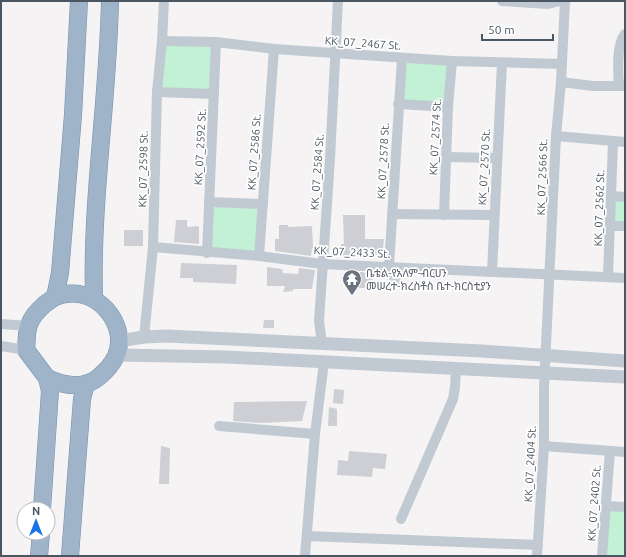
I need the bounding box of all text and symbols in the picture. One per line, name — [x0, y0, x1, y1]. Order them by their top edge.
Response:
scale bar — [482, 16, 553, 42]
text: 50 m — [488, 23, 515, 36]
street label: KK_07_2467 St. — [324, 34, 402, 52]
street label: KK_07_2574 St. — [427, 98, 443, 176]
street label: KK_07_2592 St. — [192, 108, 208, 186]
street label: KK_07_2586 St. — [245, 113, 263, 191]
street label: KK_07_2578 St. — [375, 122, 391, 200]
street label: KK_07_2570 St. — [476, 128, 492, 206]
street label: KK_07_2598 St. — [136, 130, 150, 208]
street label: KK_07_2584 St. — [308, 133, 326, 211]
street label: KK_07_2566 St. — [535, 138, 549, 216]
street label: KK_07_2562 St. — [592, 169, 606, 247]
street label: KK_07_2433 St. — [313, 244, 391, 260]
place label: ቤቴል-የአለም-ብርሀን መሠረተ-ክረስቶስ ቤተ-ክርስቲያን — [366, 267, 491, 292]
temple icon: ቤቴል-የአለም-ብርሀን መሠረተ-ክረስቶስ ቤተ-ክርስቲያን — [341, 268, 363, 296]
street label: KK_07_2404 St. — [522, 425, 538, 503]
street label: KK_07_2402 St. — [585, 464, 603, 542]
north arrow — [16, 501, 56, 541]
text: N — [32, 505, 40, 517]

